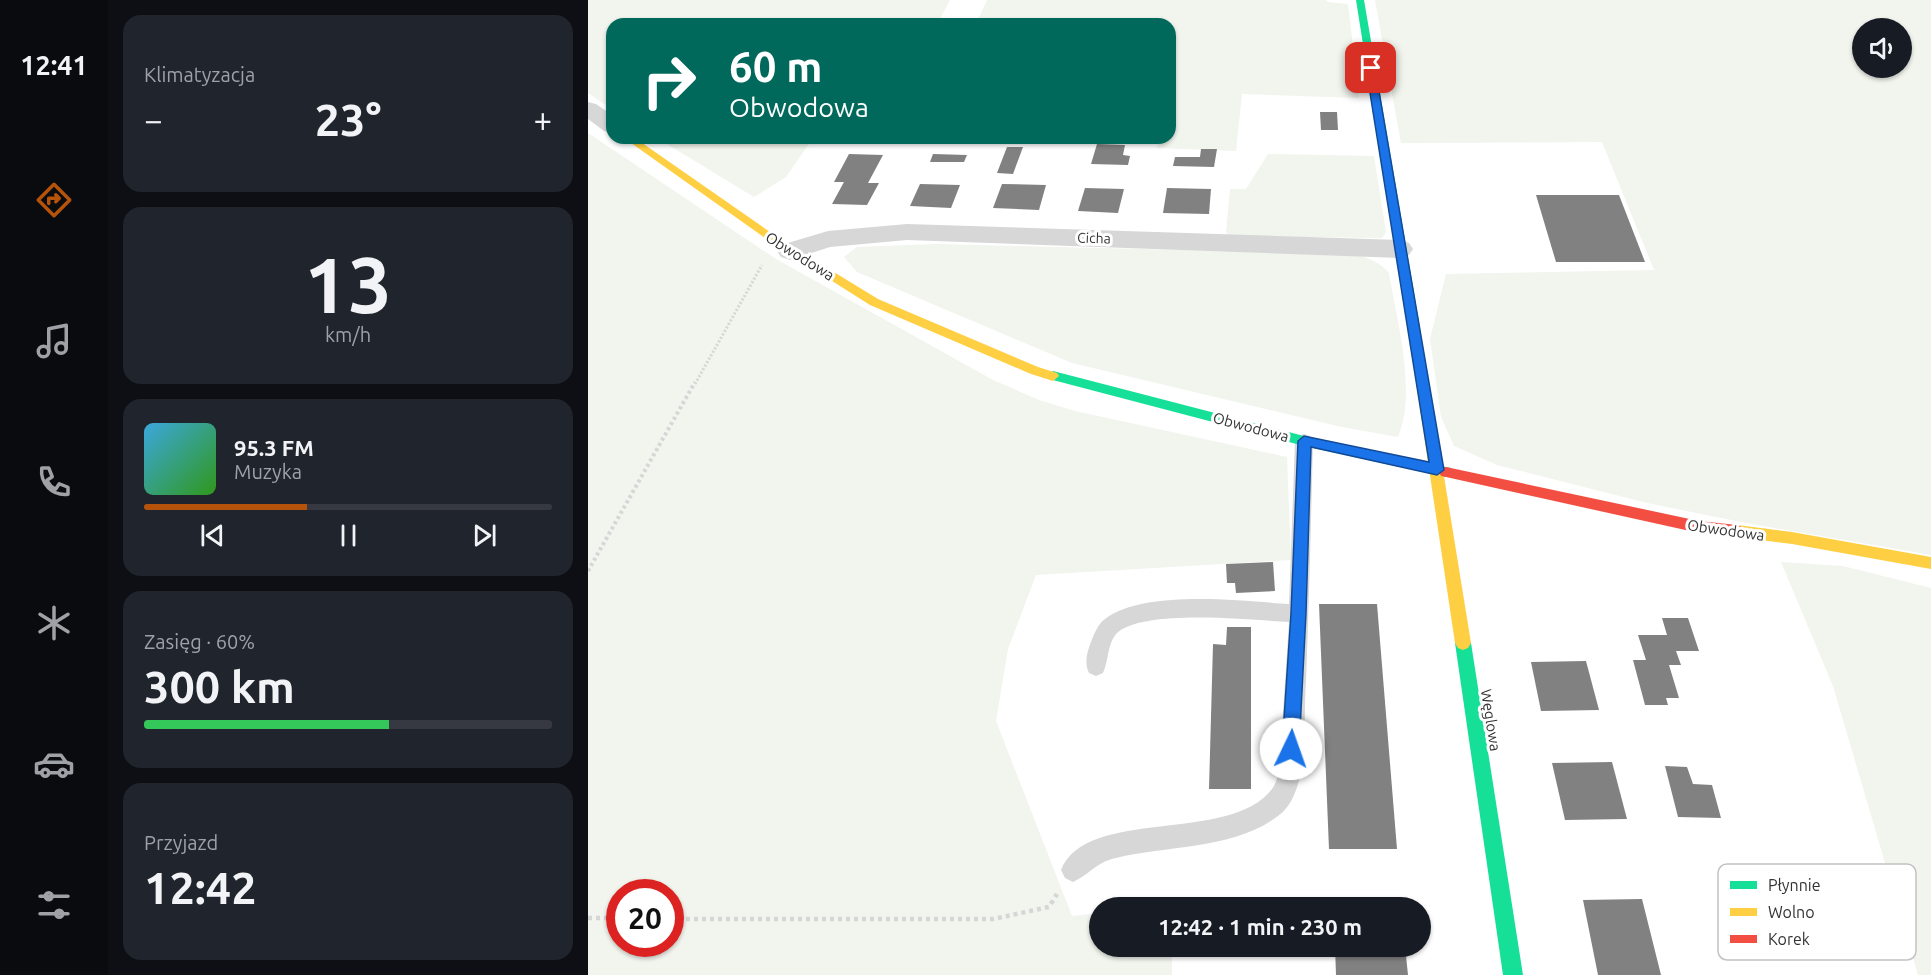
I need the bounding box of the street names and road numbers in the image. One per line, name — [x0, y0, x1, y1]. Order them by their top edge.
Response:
street label: Obwodowa — [763, 228, 837, 284]
street label: Cicha — [1077, 229, 1111, 247]
street label: Obwodowa — [1211, 409, 1291, 445]
street label: Obwodowa — [1686, 516, 1766, 544]
street label: Węglowa — [1478, 688, 1504, 752]

